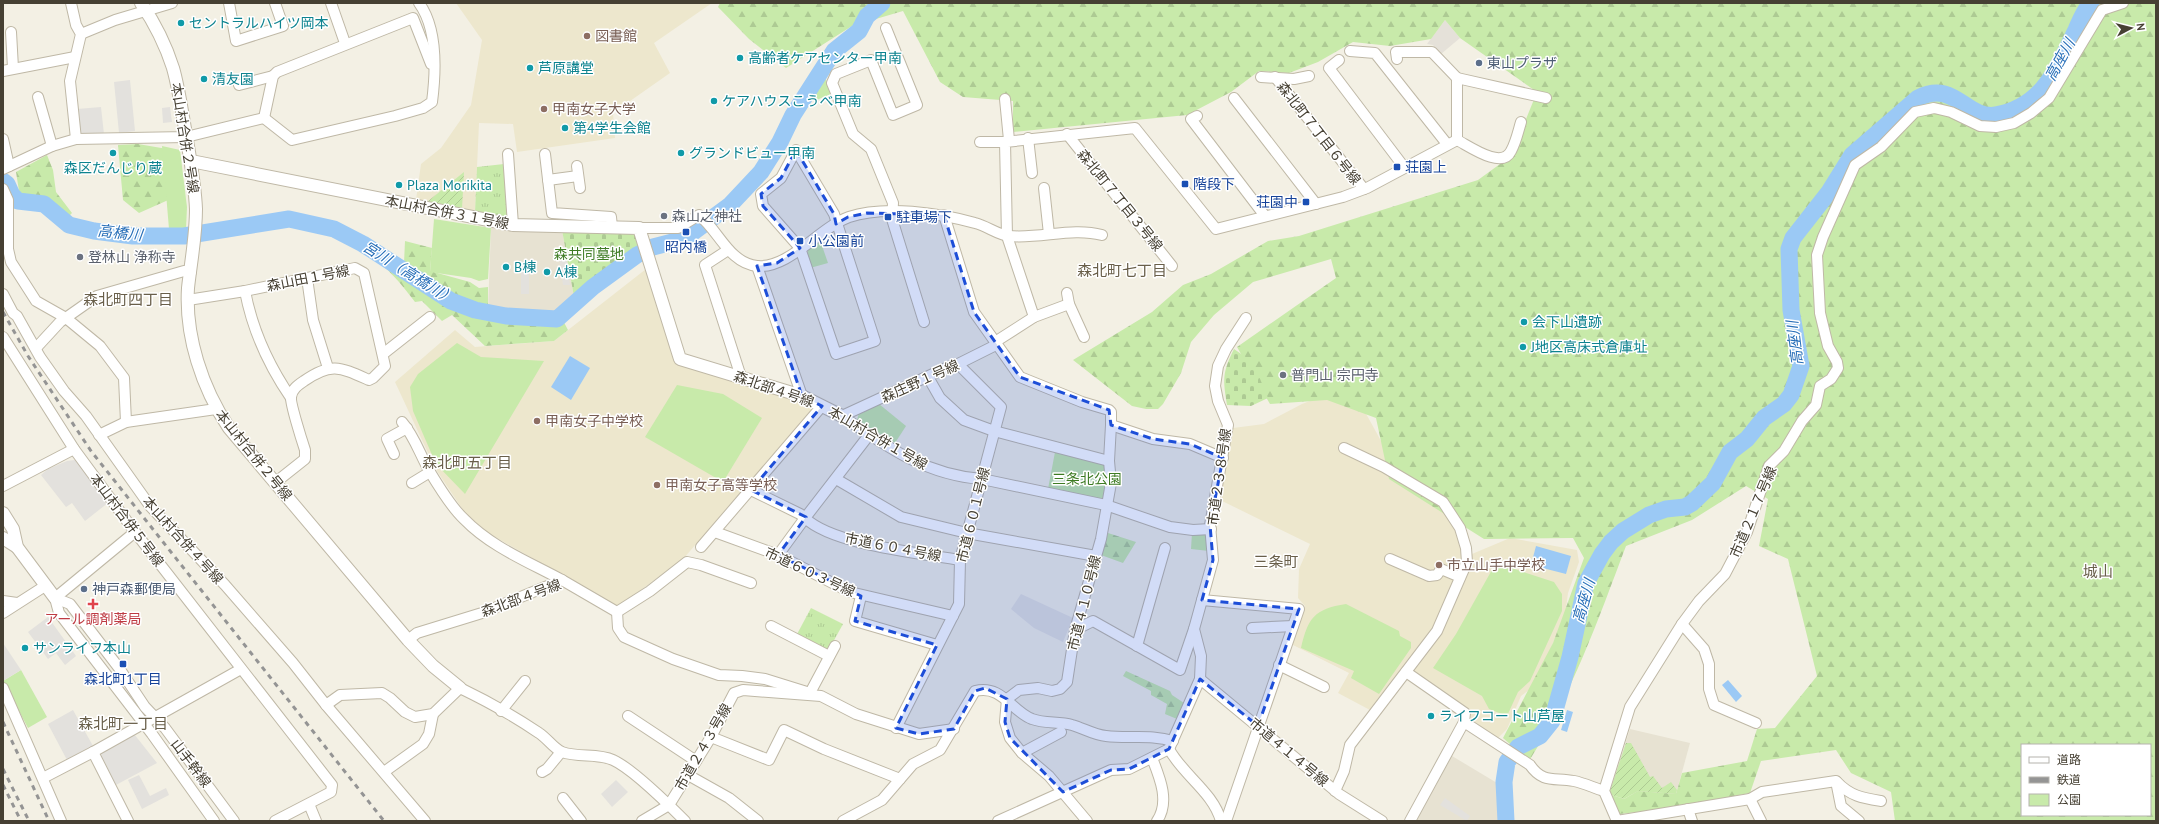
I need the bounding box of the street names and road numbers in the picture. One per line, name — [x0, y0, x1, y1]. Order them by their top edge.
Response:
street label: 森北町７丁目６号線 — [1273, 78, 1365, 188]
street label: 本山村合併２号線 — [167, 81, 203, 195]
street label: 森北町７丁目３号線 — [1073, 145, 1167, 255]
street label: 本山村合併３１号線 — [383, 191, 511, 233]
street label: 森山田１号線 — [265, 261, 351, 295]
street label: 森庄野１号線 — [878, 356, 962, 406]
street label: 森北部４号線 — [731, 367, 817, 411]
street label: 本山村合併１号線 — [825, 402, 931, 474]
street label: 本山村合併２号線 — [212, 406, 296, 504]
street label: 市道２３８号線 — [1203, 427, 1235, 527]
street label: 市道２１７号線 — [1726, 463, 1780, 561]
street label: 市道６０１号線 — [952, 465, 994, 565]
street label: 本山村合併５号線 — [86, 470, 168, 570]
street label: 本山村合併４号線 — [139, 492, 227, 588]
street label: 市道６０４号線 — [843, 529, 943, 565]
street label: 市道６０３号線 — [762, 543, 858, 601]
street label: 市道４１０号線 — [1063, 553, 1105, 653]
street label: 森北部４号線 — [478, 575, 564, 621]
street label: 市道２４３号線 — [671, 700, 735, 794]
street label: 市道４１４号線 — [1246, 714, 1332, 790]
street label: 山手幹線 — [167, 735, 215, 791]

